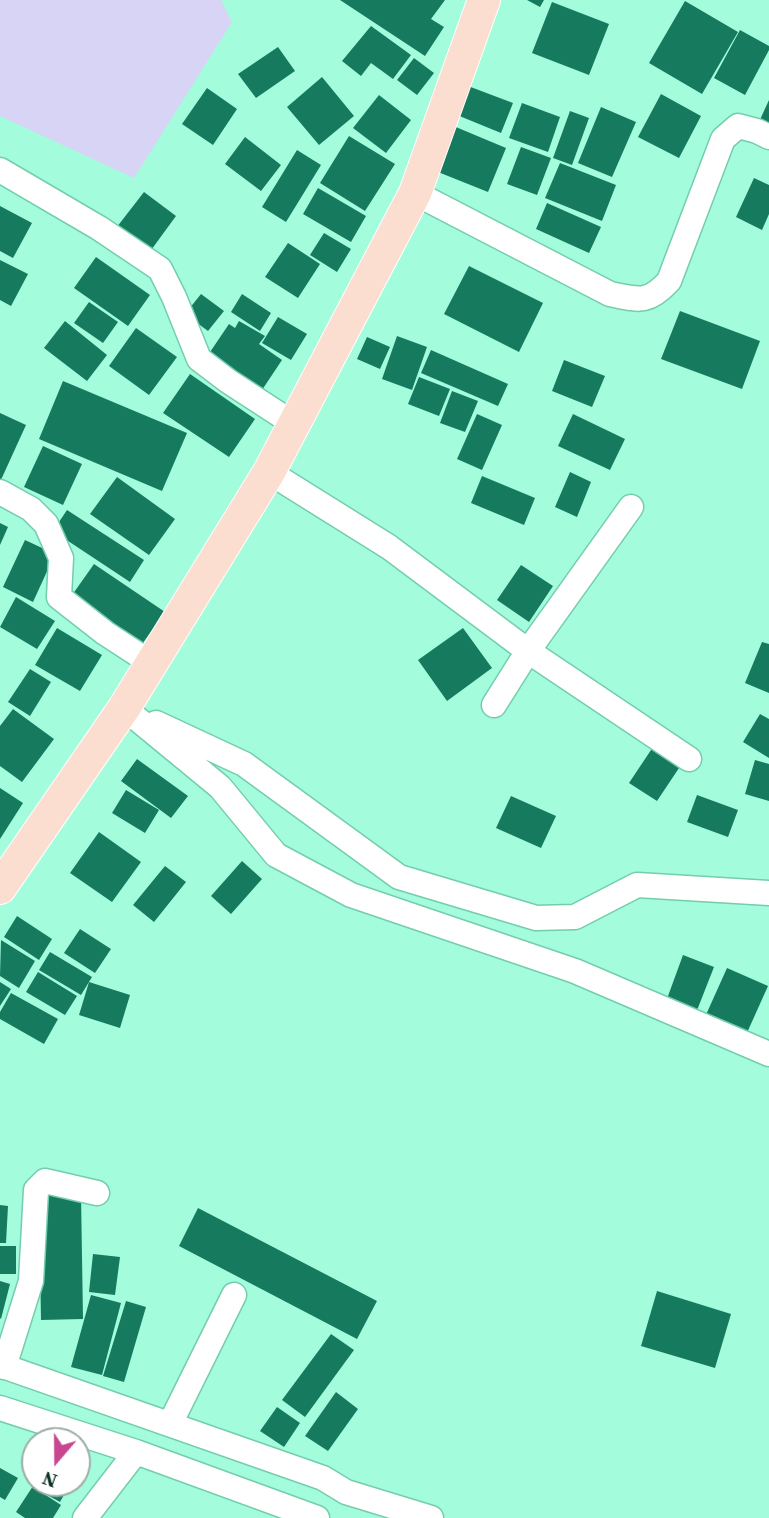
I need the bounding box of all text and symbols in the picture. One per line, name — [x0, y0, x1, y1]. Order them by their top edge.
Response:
north arrow — [21, 1427, 91, 1497]
text: N — [39, 1465, 60, 1494]

